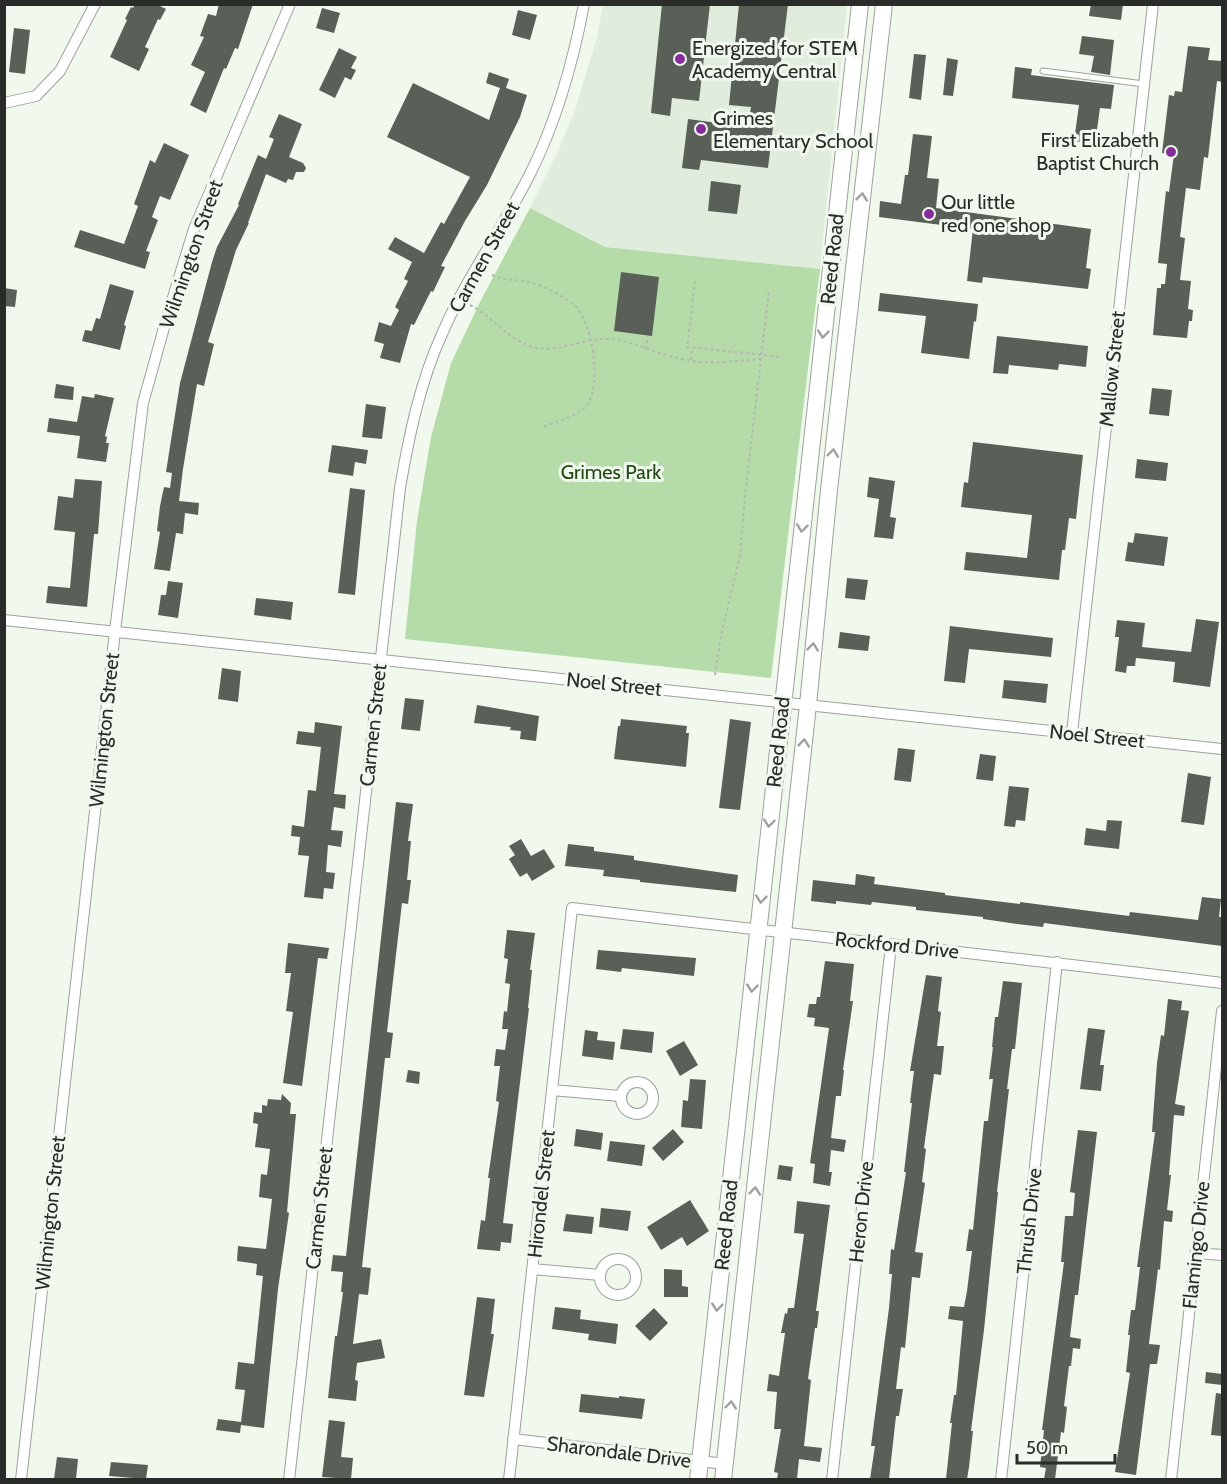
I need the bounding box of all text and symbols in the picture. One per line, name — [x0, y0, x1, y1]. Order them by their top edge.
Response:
place label: Energized for STEM Academy Central — [692, 36, 858, 83]
marker: Energized for STEM Academy Central — [673, 52, 687, 66]
place label: Grimes Elementary School — [713, 106, 874, 153]
marker: Grimes Elementary School — [694, 122, 708, 136]
place label: First Elizabeth Baptist Church — [1036, 128, 1159, 175]
marker: First Elizabeth Baptist Church — [1164, 145, 1178, 159]
street label: Wilmington Street — [154, 176, 228, 331]
place label: Our little red one shop — [941, 190, 1051, 237]
one-way arrow — [855, 192, 868, 201]
street label: Carmen Street — [444, 197, 524, 317]
marker: Our little red one shop — [922, 207, 936, 221]
street label: Reed Road — [815, 212, 849, 306]
street label: Mallow Street — [1094, 310, 1130, 428]
one-way arrow — [818, 329, 830, 339]
one-way arrow — [826, 448, 839, 458]
park label: Grimes Park — [561, 460, 661, 484]
one-way arrow — [796, 523, 809, 532]
one-way arrow — [806, 642, 819, 652]
street label: Wilmington Street — [84, 651, 124, 809]
street label: Carmen Street — [355, 662, 391, 787]
street label: Noel Street — [565, 667, 663, 701]
street label: Reed Road — [761, 695, 795, 789]
street label: Noel Street — [1048, 719, 1146, 753]
one-way arrow — [797, 739, 809, 748]
one-way arrow — [764, 819, 776, 828]
one-way arrow — [755, 895, 768, 904]
street label: Rockford Drive — [834, 927, 960, 963]
one-way arrow — [746, 984, 758, 993]
street label: Hirondel Street — [522, 1129, 560, 1259]
street label: Wilmington Street — [30, 1134, 70, 1292]
street label: Carmen Street — [301, 1145, 337, 1270]
street label: Heron Drive — [844, 1160, 878, 1264]
street label: Thrush Drive — [1011, 1167, 1047, 1275]
street label: Reed Road — [709, 1178, 743, 1272]
street label: Flamingo Drive — [1177, 1180, 1215, 1310]
one-way arrow — [748, 1186, 760, 1195]
one-way arrow — [711, 1303, 724, 1312]
one-way arrow — [725, 1401, 737, 1410]
scale bar — [1017, 1427, 1114, 1465]
street label: Sharondale Drive — [545, 1431, 693, 1473]
text: 50 m — [1026, 1437, 1068, 1459]

